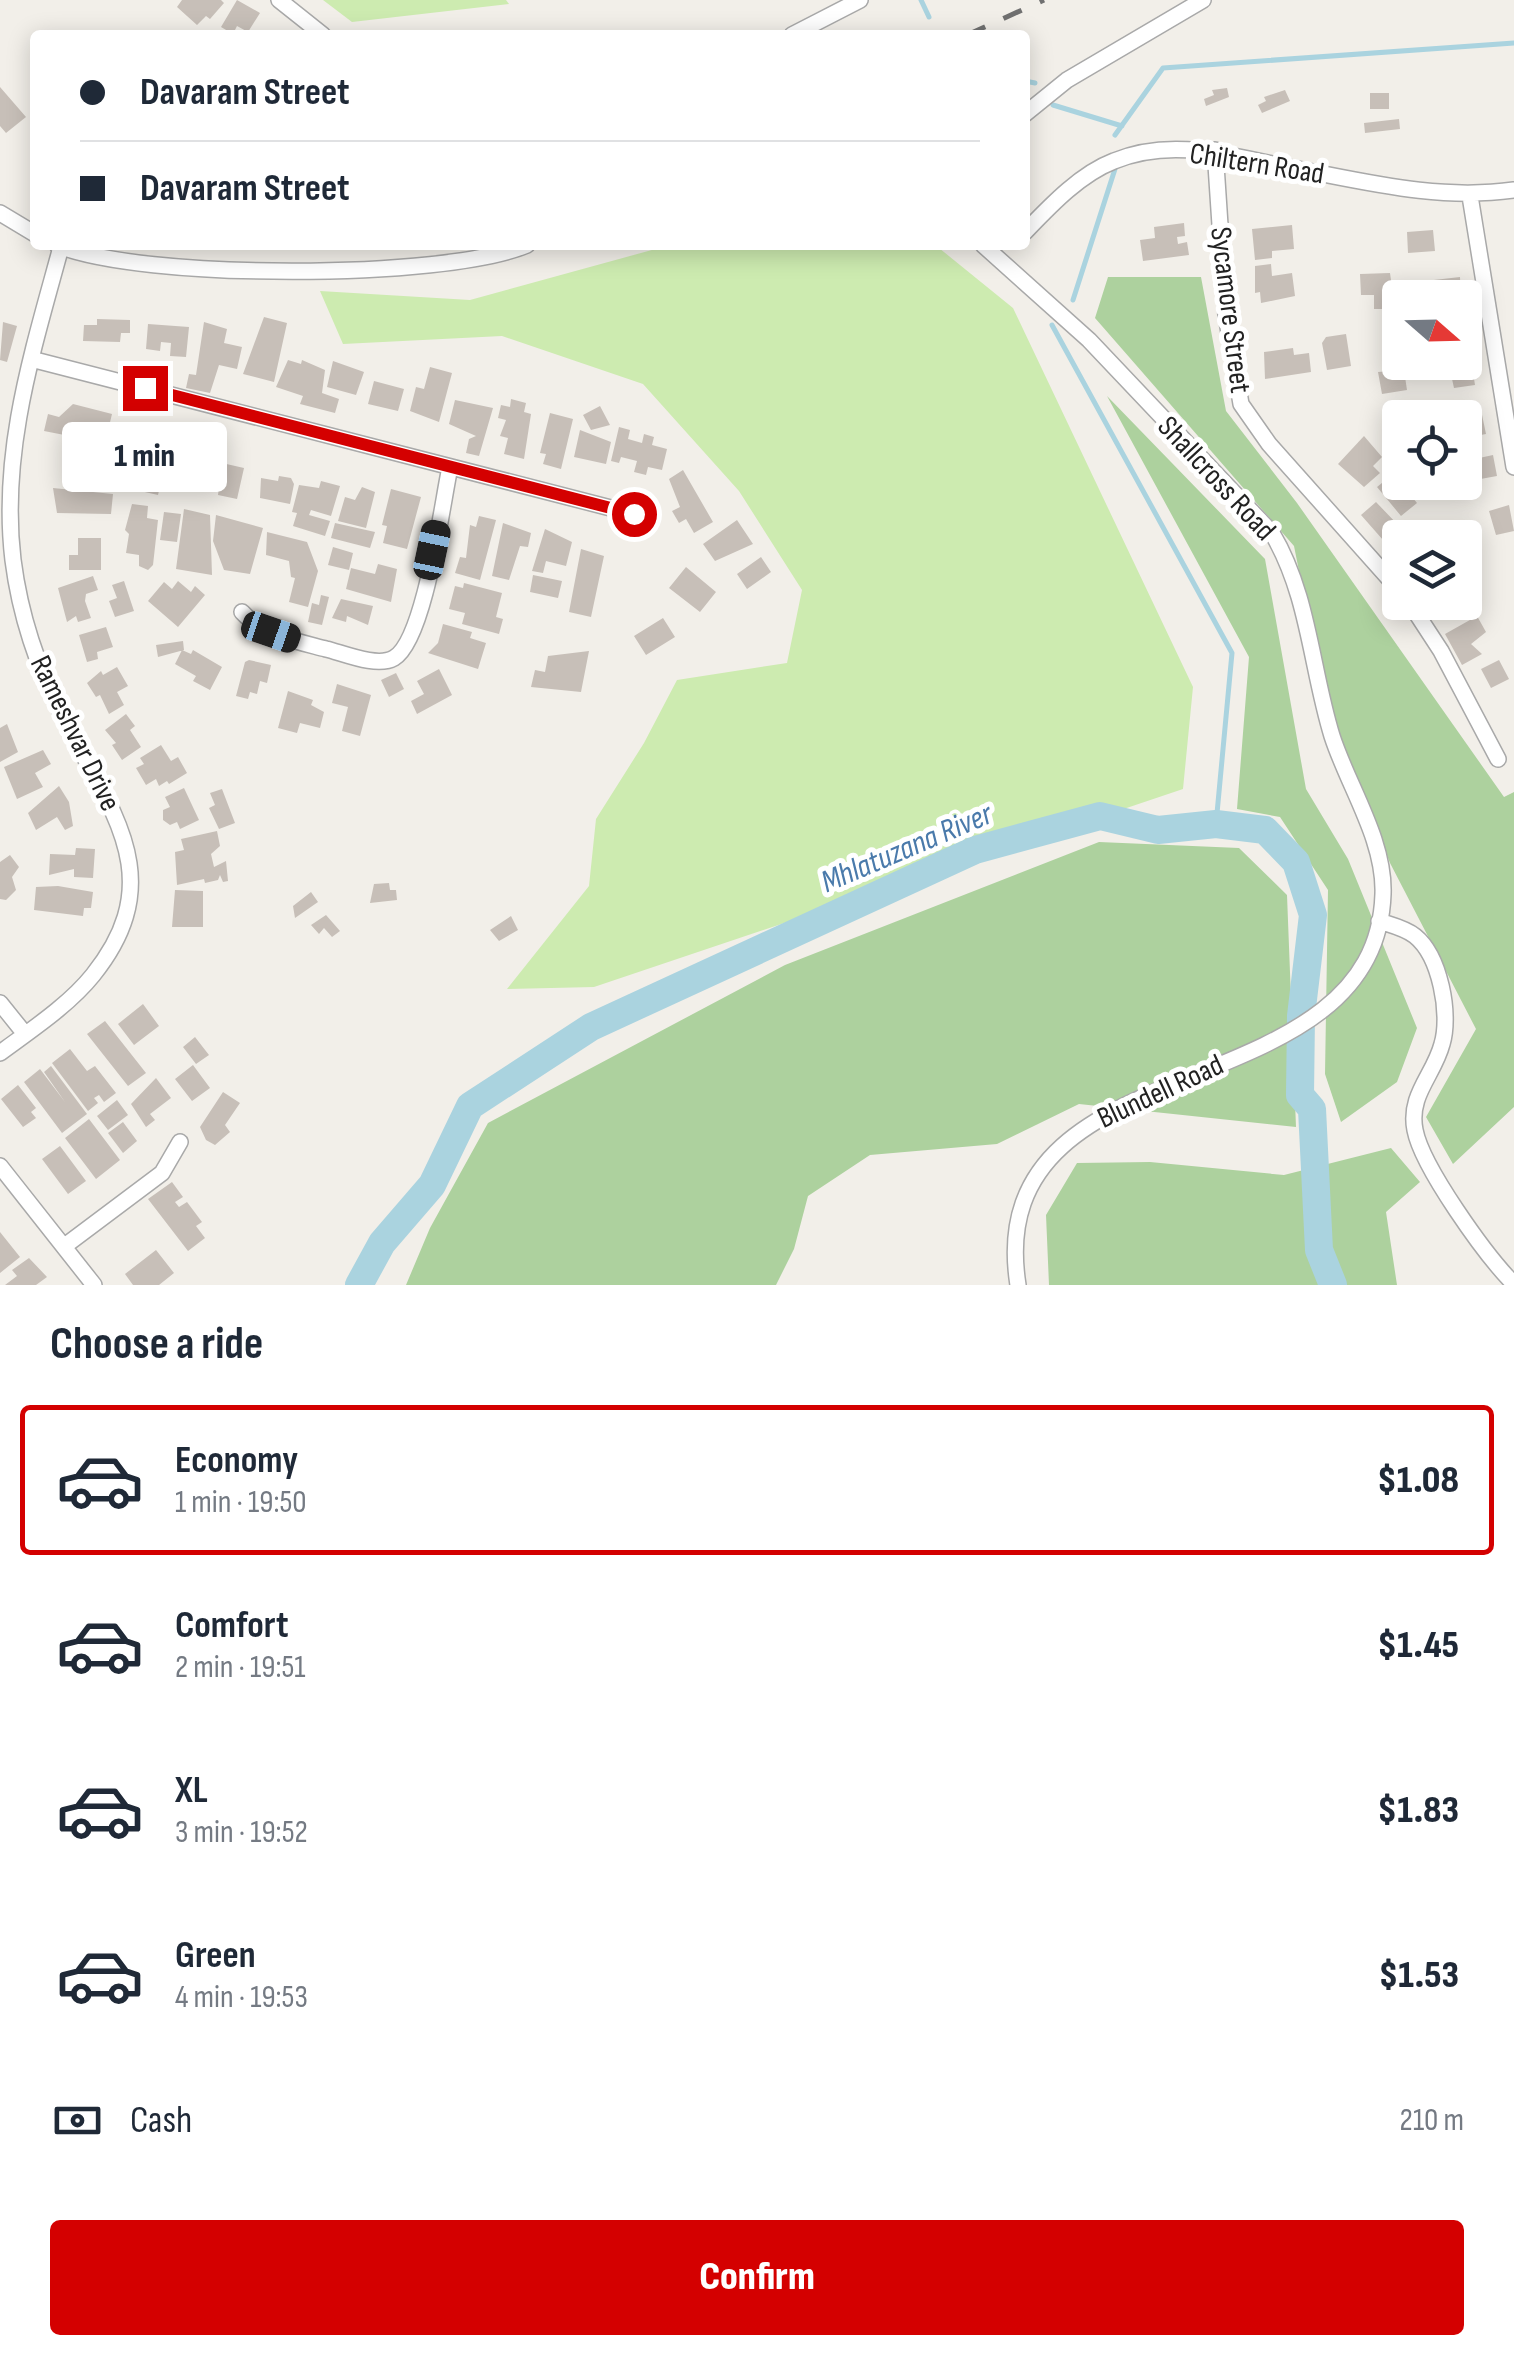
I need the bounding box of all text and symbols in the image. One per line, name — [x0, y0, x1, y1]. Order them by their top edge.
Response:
text: Davaram Street — [140, 70, 350, 115]
street label: Chiltern Road — [1187, 136, 1327, 192]
text: Davaram Street — [140, 166, 350, 211]
street label: Sycamore Street — [1202, 225, 1258, 395]
north arrow — [1382, 280, 1482, 380]
map controls — [1382, 280, 1482, 620]
route end — [123, 366, 168, 411]
button: locate — [1382, 400, 1482, 500]
street label: Shallcross Road — [1150, 409, 1283, 548]
callout: 1 min — [62, 423, 228, 493]
text: 1 min — [114, 437, 175, 476]
route start — [612, 492, 657, 537]
car — [411, 518, 453, 582]
button: layers — [1382, 520, 1482, 620]
car — [238, 608, 304, 656]
street label: Rameshvar Drive — [22, 650, 128, 817]
water label: Mhlatuzana River — [815, 794, 999, 902]
street label: Blundell Road — [1092, 1047, 1229, 1137]
text: Choose a ride — [50, 1317, 263, 1372]
icon: car — [55, 1435, 145, 1525]
text: Economy — [175, 1438, 298, 1483]
text: $1.08 — [1377, 1458, 1459, 1503]
text: 1 min · 19:50 — [175, 1483, 307, 1522]
icon: car — [55, 1600, 145, 1690]
text: Comfort — [175, 1603, 289, 1648]
text: $1.45 — [1377, 1623, 1459, 1668]
text: 2 min · 19:51 — [175, 1648, 305, 1687]
icon: car — [55, 1765, 145, 1855]
text: XL — [175, 1768, 208, 1813]
text: $1.83 — [1378, 1788, 1459, 1833]
text: 3 min · 19:52 — [175, 1813, 308, 1852]
icon: car — [55, 1930, 145, 2020]
text: Green — [175, 1933, 256, 1978]
text: $1.53 — [1379, 1953, 1459, 1998]
text: 4 min · 19:53 — [175, 1978, 308, 2017]
icon: cash — [50, 2093, 105, 2148]
text: Cash — [130, 2098, 192, 2143]
text: 210 m — [1400, 2101, 1464, 2140]
button: Confirm — [50, 2220, 1464, 2335]

